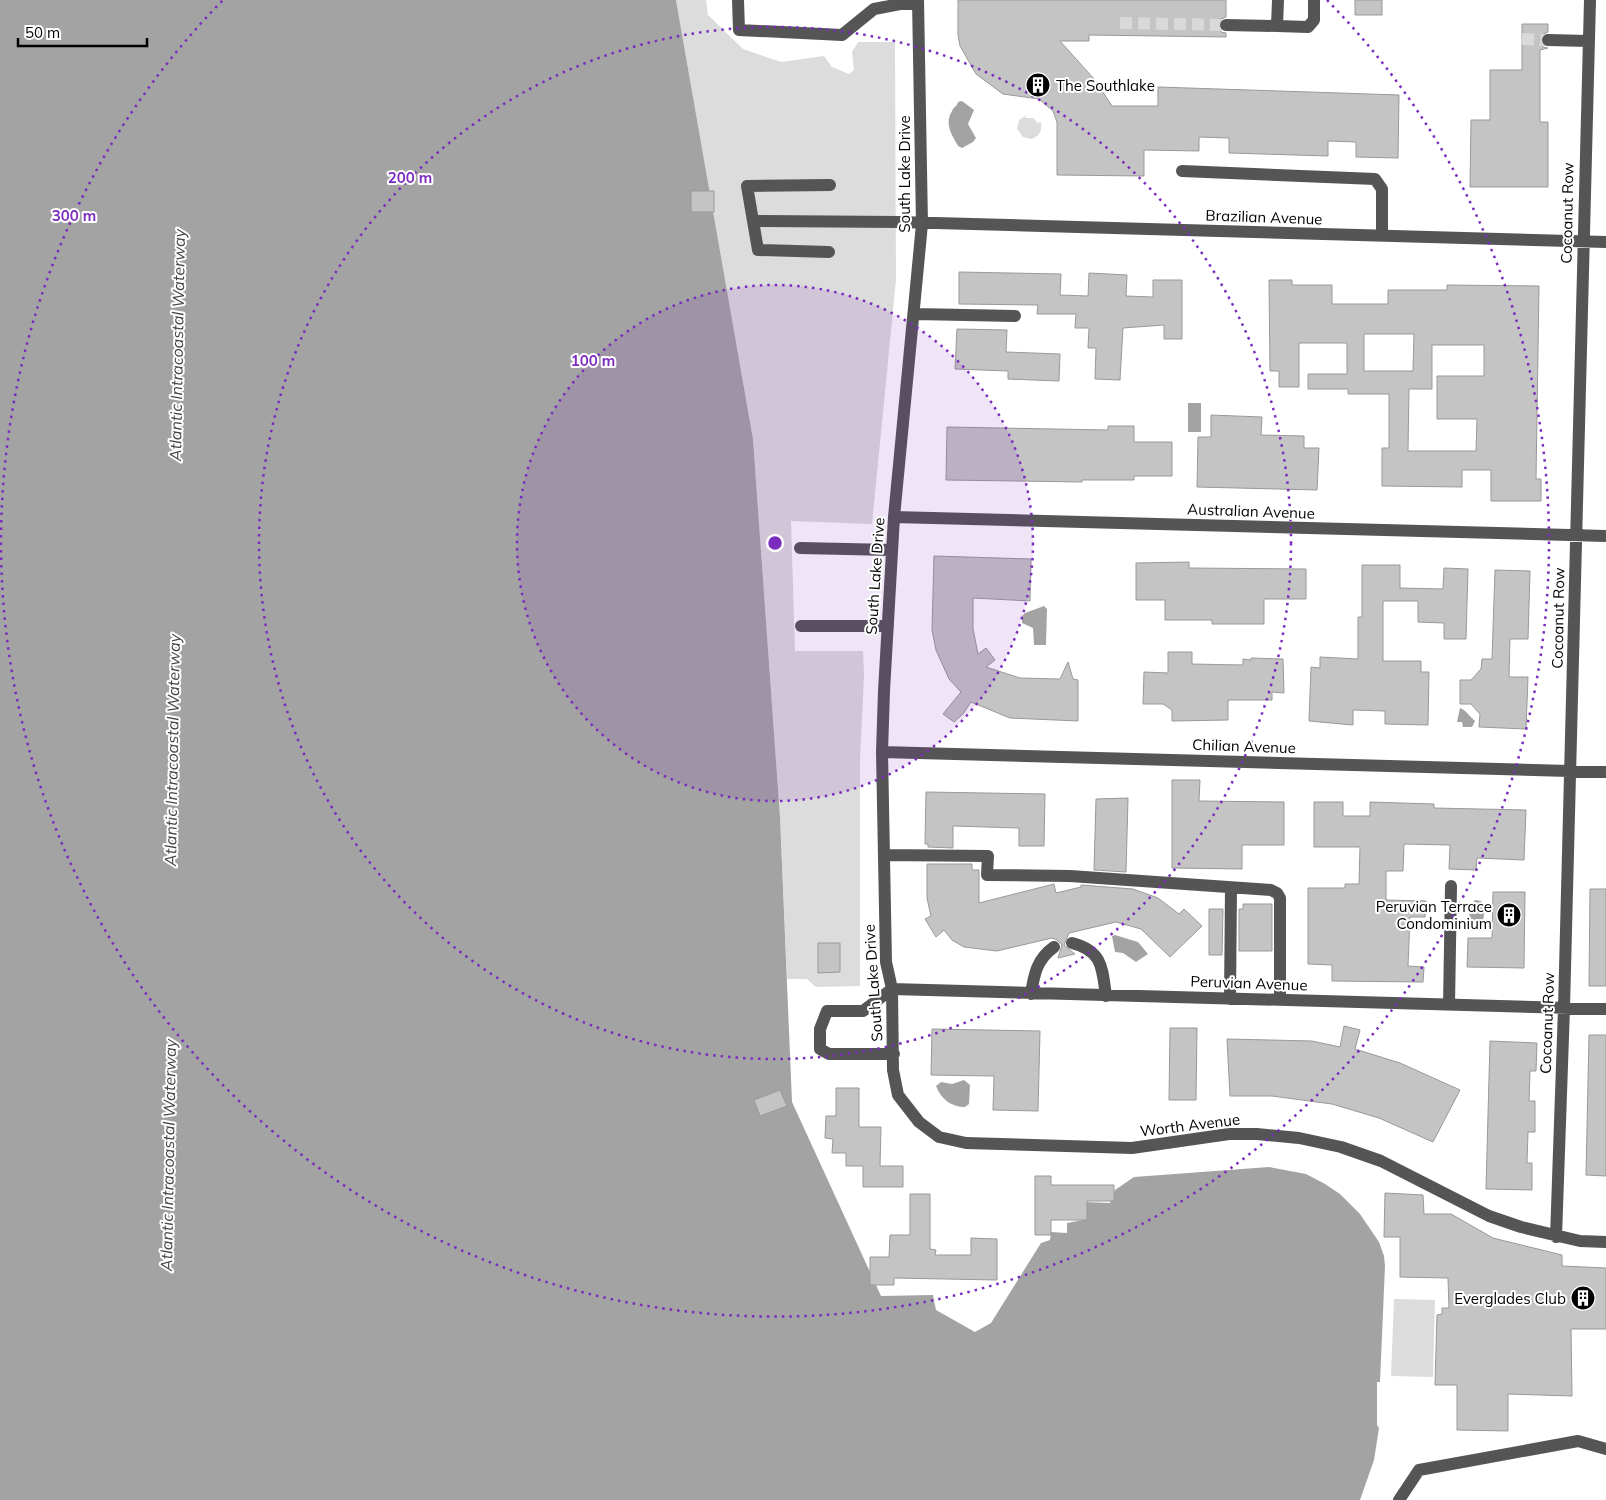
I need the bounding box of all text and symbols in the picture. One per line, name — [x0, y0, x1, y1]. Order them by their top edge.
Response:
scale bar — [18, 15, 146, 47]
text: 50 m — [25, 23, 60, 42]
building icon: The Southlake — [1025, 72, 1051, 98]
place label: The Southlake — [1056, 76, 1155, 95]
street label: South Lake Drive — [895, 115, 914, 233]
street label: Cocoanut Row — [1557, 162, 1577, 264]
text: 200 m — [388, 168, 432, 187]
street label: Brazilian Avenue — [1205, 205, 1323, 229]
text: 300 m — [52, 206, 96, 225]
water label: Atlantic Intracoastal Waterway — [165, 228, 189, 462]
text: 100 m — [571, 351, 615, 370]
street label: Australian Avenue — [1187, 499, 1315, 523]
street label: South Lake Drive — [861, 517, 889, 635]
centre of rings — [766, 534, 784, 552]
street label: Cocoanut Row — [1548, 567, 1568, 669]
water label: Atlantic Intracoastal Waterway — [160, 633, 184, 867]
street label: Chilian Avenue — [1192, 735, 1296, 757]
place label: Peruvian Terrace Condominium — [1376, 897, 1492, 933]
building icon: Peruvian Terrace Condominium — [1496, 902, 1522, 928]
street label: South Lake Drive — [859, 924, 887, 1042]
street label: Peruvian Avenue — [1190, 971, 1308, 995]
street label: Cocoanut Row — [1536, 972, 1558, 1074]
water label: Atlantic Intracoastal Waterway — [156, 1038, 180, 1272]
street label: Worth Avenue — [1139, 1109, 1241, 1141]
building icon: Everglades Club — [1570, 1285, 1596, 1311]
place label: Everglades Club — [1454, 1289, 1566, 1308]

